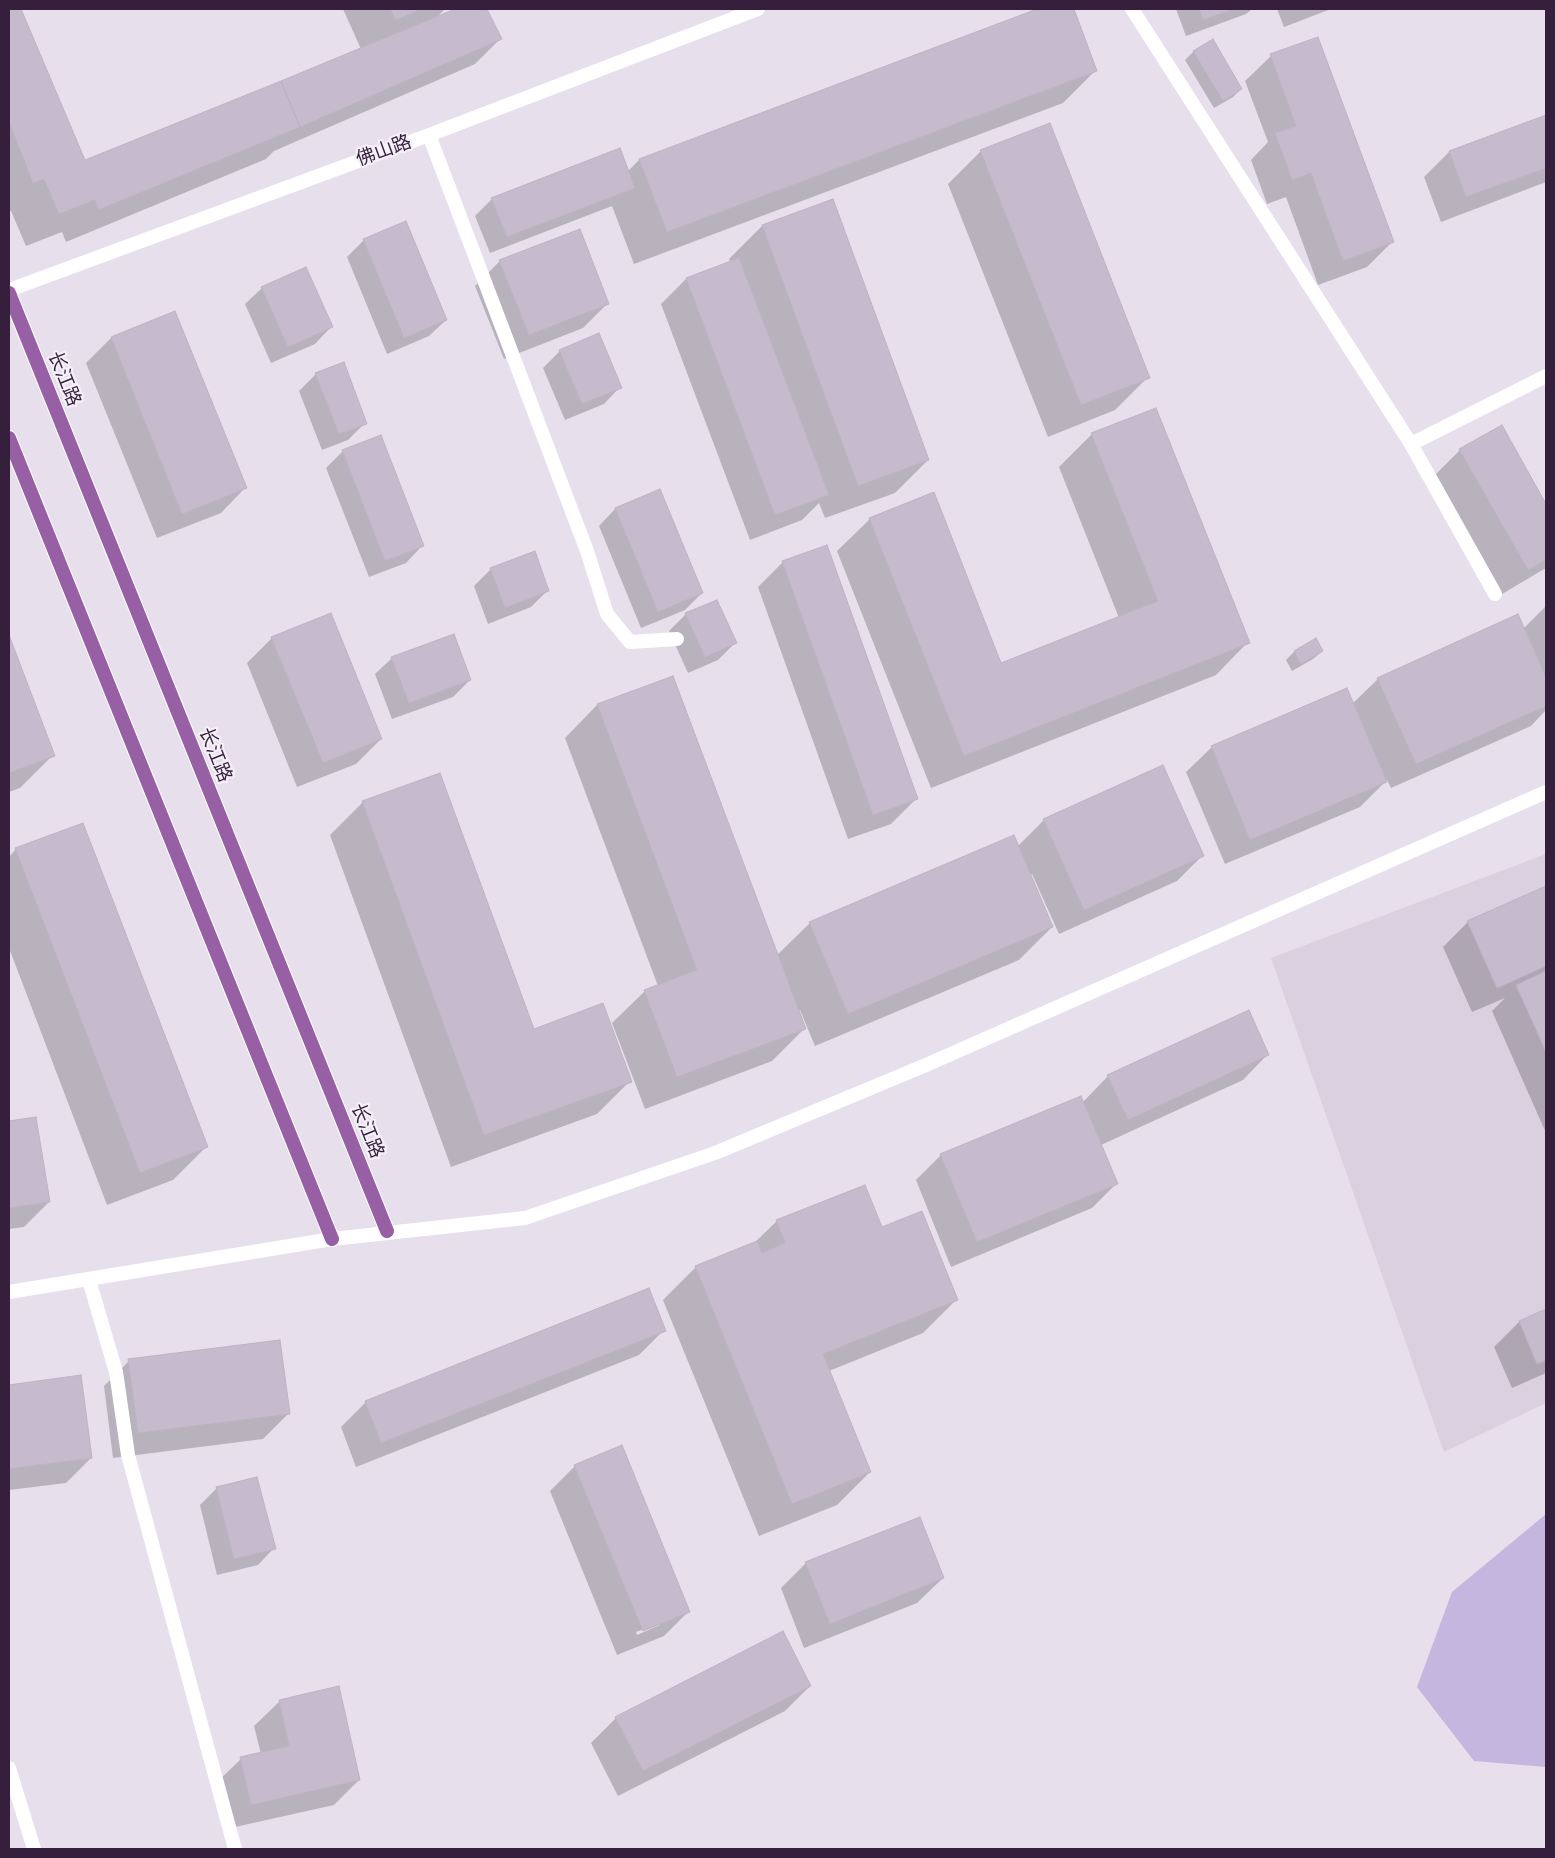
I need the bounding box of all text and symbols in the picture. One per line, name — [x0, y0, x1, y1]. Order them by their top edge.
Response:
street label: 佛山路 — [353, 131, 415, 171]
street label: 长江路 — [43, 348, 85, 410]
street label: 长江路 — [194, 724, 236, 786]
street label: 长江路 — [346, 1100, 388, 1162]

